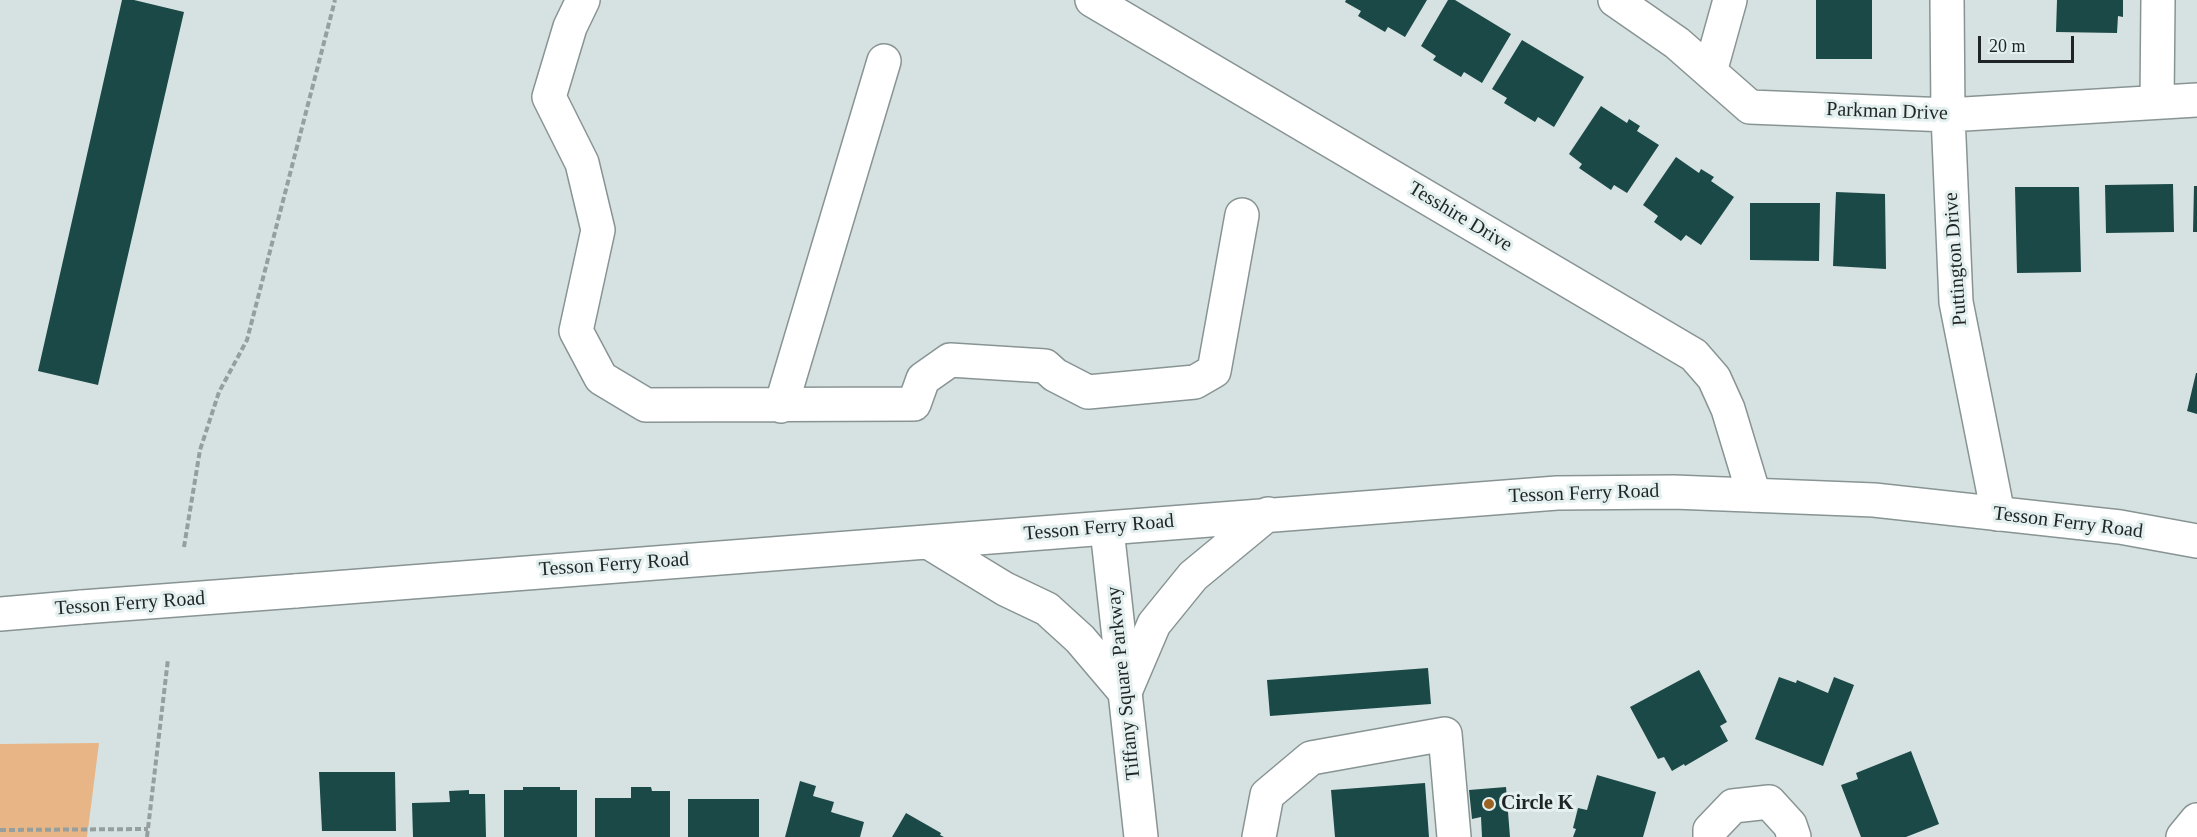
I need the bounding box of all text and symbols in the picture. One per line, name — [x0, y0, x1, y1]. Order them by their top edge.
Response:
scale bar — [1981, 24, 2077, 62]
text: 20 m — [1989, 36, 2026, 56]
street label: Parkman Drive — [1826, 98, 1948, 126]
street label: Tesshire Drive — [1404, 177, 1516, 257]
street label: Puttington Drive — [1939, 191, 1973, 327]
street label: Tesson Ferry Road — [1508, 479, 1660, 509]
street label: Tesson Ferry Road — [1992, 502, 2144, 544]
street label: Tesson Ferry Road — [1023, 509, 1175, 547]
street label: Tesson Ferry Road — [538, 548, 690, 582]
street label: Tiffany Square Parkway — [1102, 585, 1146, 781]
street label: Tesson Ferry Road — [54, 587, 206, 621]
place label: Circle K — [1501, 792, 1573, 816]
marker: Circle K — [1482, 797, 1496, 811]

